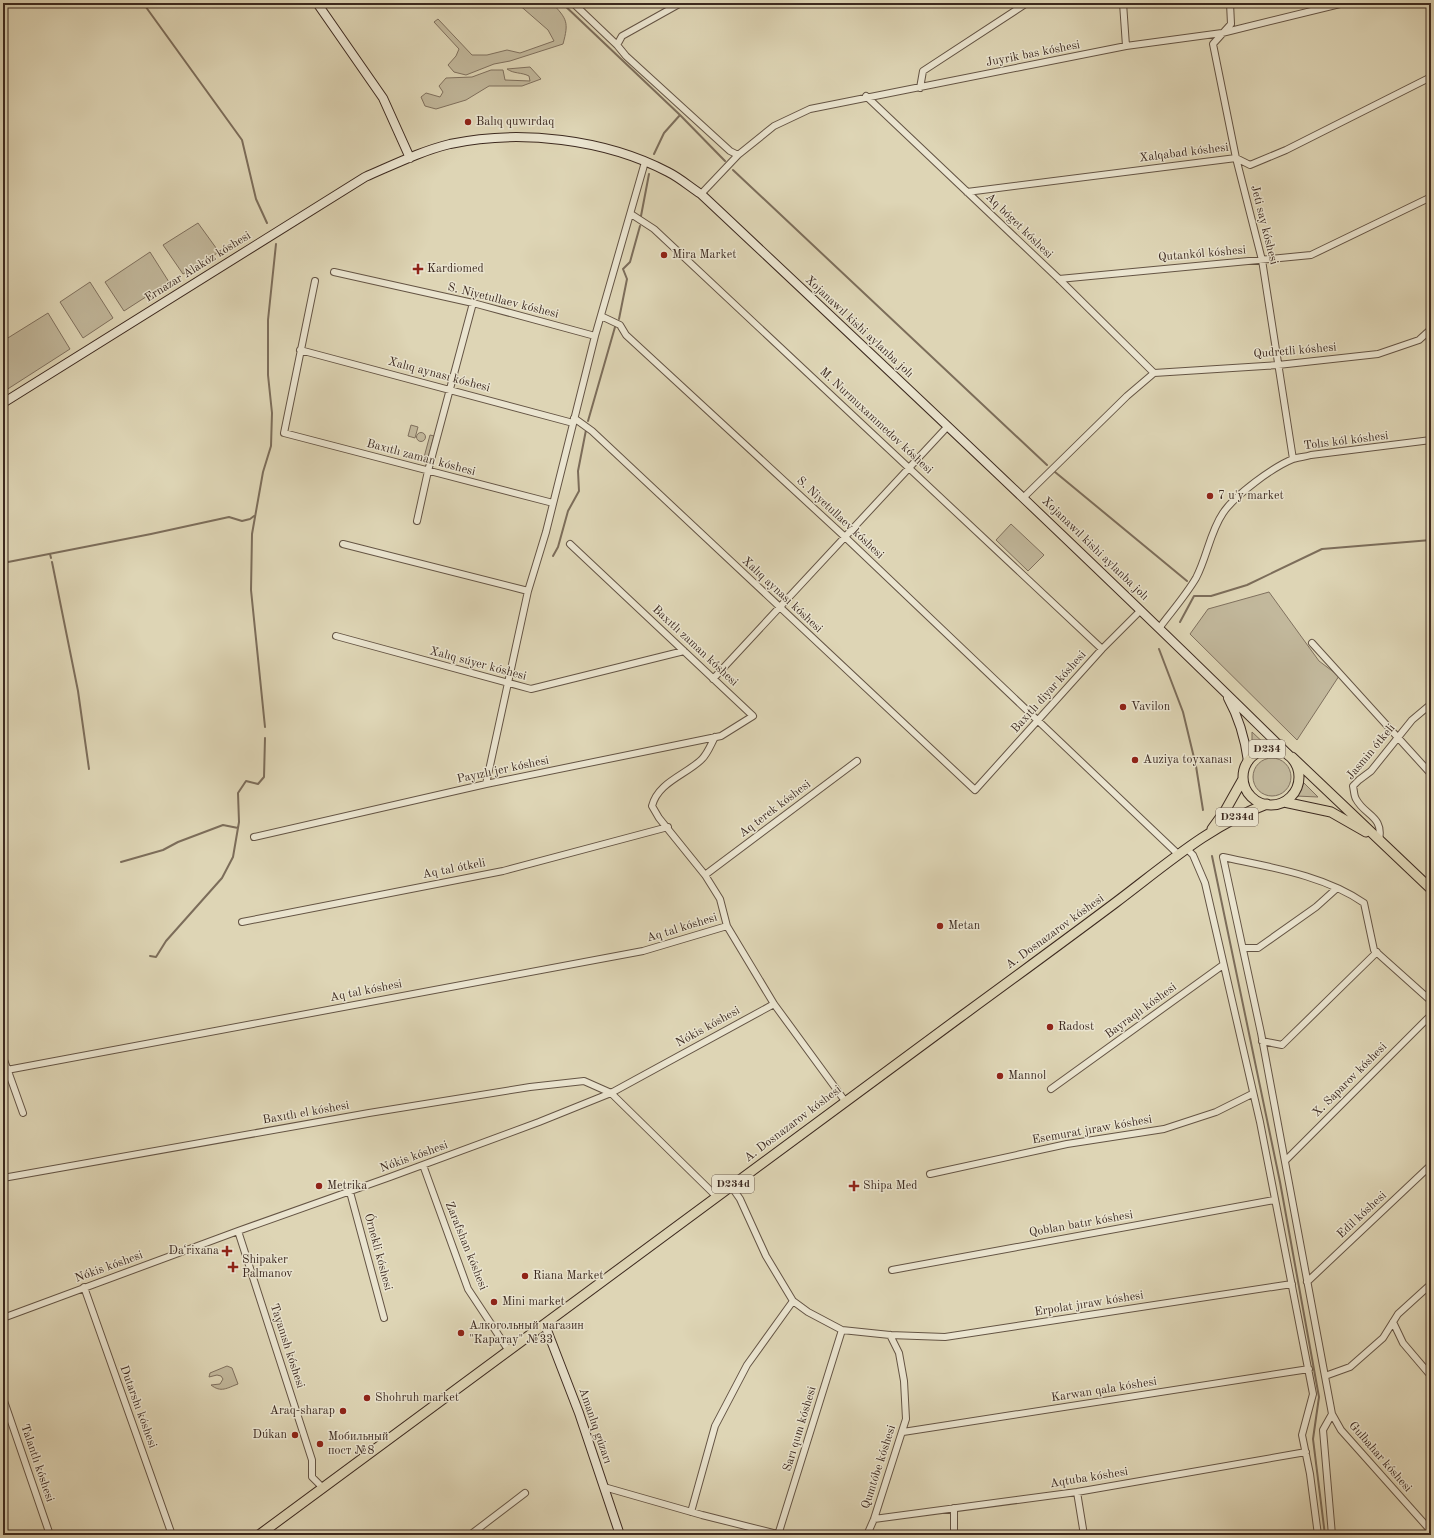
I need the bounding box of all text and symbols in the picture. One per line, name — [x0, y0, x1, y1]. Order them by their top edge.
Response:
street label: Juyrik bas kóshesi — [985, 39, 1081, 69]
place label: Balıq quwırdaq — [476, 116, 554, 128]
marker: Balıq quwırdaq — [463, 117, 473, 127]
street label: Xalqabad kóshesi — [1139, 142, 1229, 164]
street label: Jeti say kóshesi — [1248, 184, 1280, 266]
street label: Aq bóget kóshesi — [983, 191, 1055, 261]
street label: Ernazar Alakóz kóshesi — [143, 230, 253, 304]
street label: Qutankól kóshesi — [1158, 244, 1246, 264]
place label: Mira Market — [672, 249, 736, 261]
marker: Mira Market — [659, 250, 669, 260]
marker: Kardiomed — [412, 263, 424, 275]
place label: Kardiomed — [427, 263, 484, 275]
street label: Xojanawıl kishi aylanba jolı — [803, 274, 915, 380]
street label: S. Niyetullaev kóshesi — [446, 281, 560, 321]
street label: Qudretli kóshesi — [1253, 341, 1337, 361]
street label: Xalıq aynası kóshesi — [387, 356, 491, 394]
street label: M. Nurmuxammedov kóshesi — [817, 366, 935, 476]
street label: Tolıs kól kóshesi — [1303, 430, 1389, 452]
street label: Baxıtlı zaman kóshesi — [365, 438, 477, 478]
street label: S. Niyetullaev kóshesi — [794, 475, 886, 561]
place label: 7 u'y market — [1218, 490, 1284, 502]
marker: 7 u'y market — [1205, 491, 1215, 501]
street label: Xojanawıl kishi aylanba jolı — [1039, 495, 1151, 603]
street label: Xalıq aynası kóshesi — [740, 555, 824, 635]
street label: Baxıtlı zaman kóshesi — [650, 603, 740, 689]
street label: Xalıq súyer kóshesi — [428, 645, 528, 683]
street label: Baxıtlı diyar kóshesi — [1009, 649, 1089, 735]
place label: Vavilon — [1131, 701, 1171, 713]
marker: Vavilon — [1118, 702, 1128, 712]
street label: Jasmin ótkeli — [1344, 722, 1398, 782]
road number: D234 — [1249, 740, 1285, 758]
street label: Payızlı jer kóshesi — [456, 754, 550, 786]
place label: Auziya toyxanası — [1143, 754, 1232, 766]
marker: Auziya toyxanası — [1130, 755, 1140, 765]
street label: Aq terek kóshesi — [737, 778, 813, 840]
road number: D234d — [1216, 808, 1258, 826]
street label: Aq tal ótkeli — [422, 857, 486, 881]
street label: A. Dosnazarov kóshesi — [1004, 892, 1106, 972]
street label: Aq tal kóshesi — [645, 912, 719, 944]
place label: Metan — [948, 920, 981, 932]
marker: Metan — [935, 921, 945, 931]
street label: Aq tal kóshesi — [329, 978, 403, 1004]
street label: Bayraqlı kóshesi — [1103, 981, 1179, 1041]
street label: Nókis kóshesi — [674, 1005, 742, 1049]
place label: Radost — [1058, 1021, 1094, 1033]
marker: Radost — [1045, 1022, 1055, 1032]
street label: X. Saparov kóshesi — [1311, 1041, 1389, 1119]
place label: Mannol — [1008, 1070, 1046, 1082]
marker: Mannol — [995, 1071, 1005, 1081]
street label: A. Dosnazarov kóshesi — [742, 1084, 844, 1164]
street label: Baxıtlı el kóshesi — [262, 1099, 350, 1127]
street label: Esemurat jıraw kóshesi — [1031, 1114, 1153, 1146]
street label: Nókis kóshesi — [379, 1139, 449, 1175]
road number: D234d — [712, 1175, 754, 1193]
place label: Metrika — [327, 1180, 367, 1192]
marker: Shipa Med — [848, 1180, 860, 1192]
place label: Shipa Med — [863, 1180, 918, 1192]
marker: Metrika — [314, 1181, 324, 1191]
street label: Edil kóshesi — [1335, 1189, 1389, 1241]
street label: Zarafshan kóshesi — [443, 1200, 489, 1292]
street label: Qoblan batır kóshesi — [1028, 1209, 1134, 1239]
street label: Órnekli kóshesi — [362, 1211, 398, 1292]
place label: Daʻrixana — [169, 1244, 219, 1257]
marker: Daʻrixana — [222, 1246, 232, 1256]
street label: Nókis kóshesi — [74, 1249, 144, 1285]
place label: Shipaker Palmanov — [242, 1254, 293, 1280]
marker: Shipaker Palmanov — [227, 1261, 239, 1273]
place label: Riana Market — [533, 1270, 603, 1282]
marker: Riana Market — [520, 1271, 530, 1281]
street label: Erpolat jıraw kóshesi — [1034, 1289, 1144, 1319]
place label: Mini market — [502, 1296, 565, 1308]
marker: Mini market — [489, 1297, 499, 1307]
street label: Tayanısh kóshesi — [268, 1302, 306, 1390]
place label: Алкогольный магазин "Каратау" №33 — [469, 1320, 584, 1346]
marker: Алкогольный магазин "Каратау" №33 — [456, 1328, 466, 1338]
street label: Dutarshı kóshesi — [117, 1364, 159, 1450]
street label: Karwan qala kóshesi — [1050, 1376, 1158, 1404]
street label: Sarı qum kóshesi — [781, 1385, 819, 1473]
street label: Amanlıq gúzarı — [576, 1387, 614, 1465]
place label: Shohruh market — [375, 1392, 459, 1404]
marker: Shohruh market — [362, 1393, 372, 1403]
place label: Araq-sharap — [270, 1405, 335, 1417]
marker: Araq-sharap — [338, 1406, 348, 1416]
street label: Gulbahar kóshesi — [1346, 1419, 1414, 1495]
street label: Talantlı kóshesi — [18, 1423, 56, 1503]
street label: Qumtóbe kóshesi — [860, 1424, 898, 1510]
place label: Dúkan — [253, 1429, 288, 1441]
marker: Dúkan — [290, 1430, 300, 1440]
place label: Мобильный пост №8 — [328, 1431, 388, 1457]
marker: Мобильный пост №8 — [315, 1439, 325, 1449]
street label: Aqtuba kóshesi — [1049, 1466, 1129, 1490]

